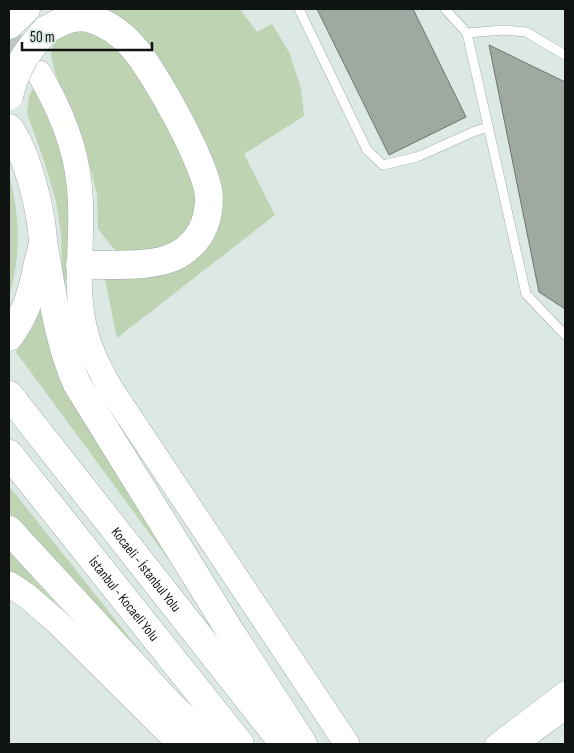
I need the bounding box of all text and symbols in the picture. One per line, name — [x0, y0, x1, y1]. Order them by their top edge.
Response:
scale bar — [22, 20, 152, 52]
text: 50 m — [30, 28, 55, 47]
street label: Kocaeli - İstanbul Yolu — [107, 524, 185, 615]
street label: İstanbul - Kocaeli Yolu — [85, 553, 163, 645]

